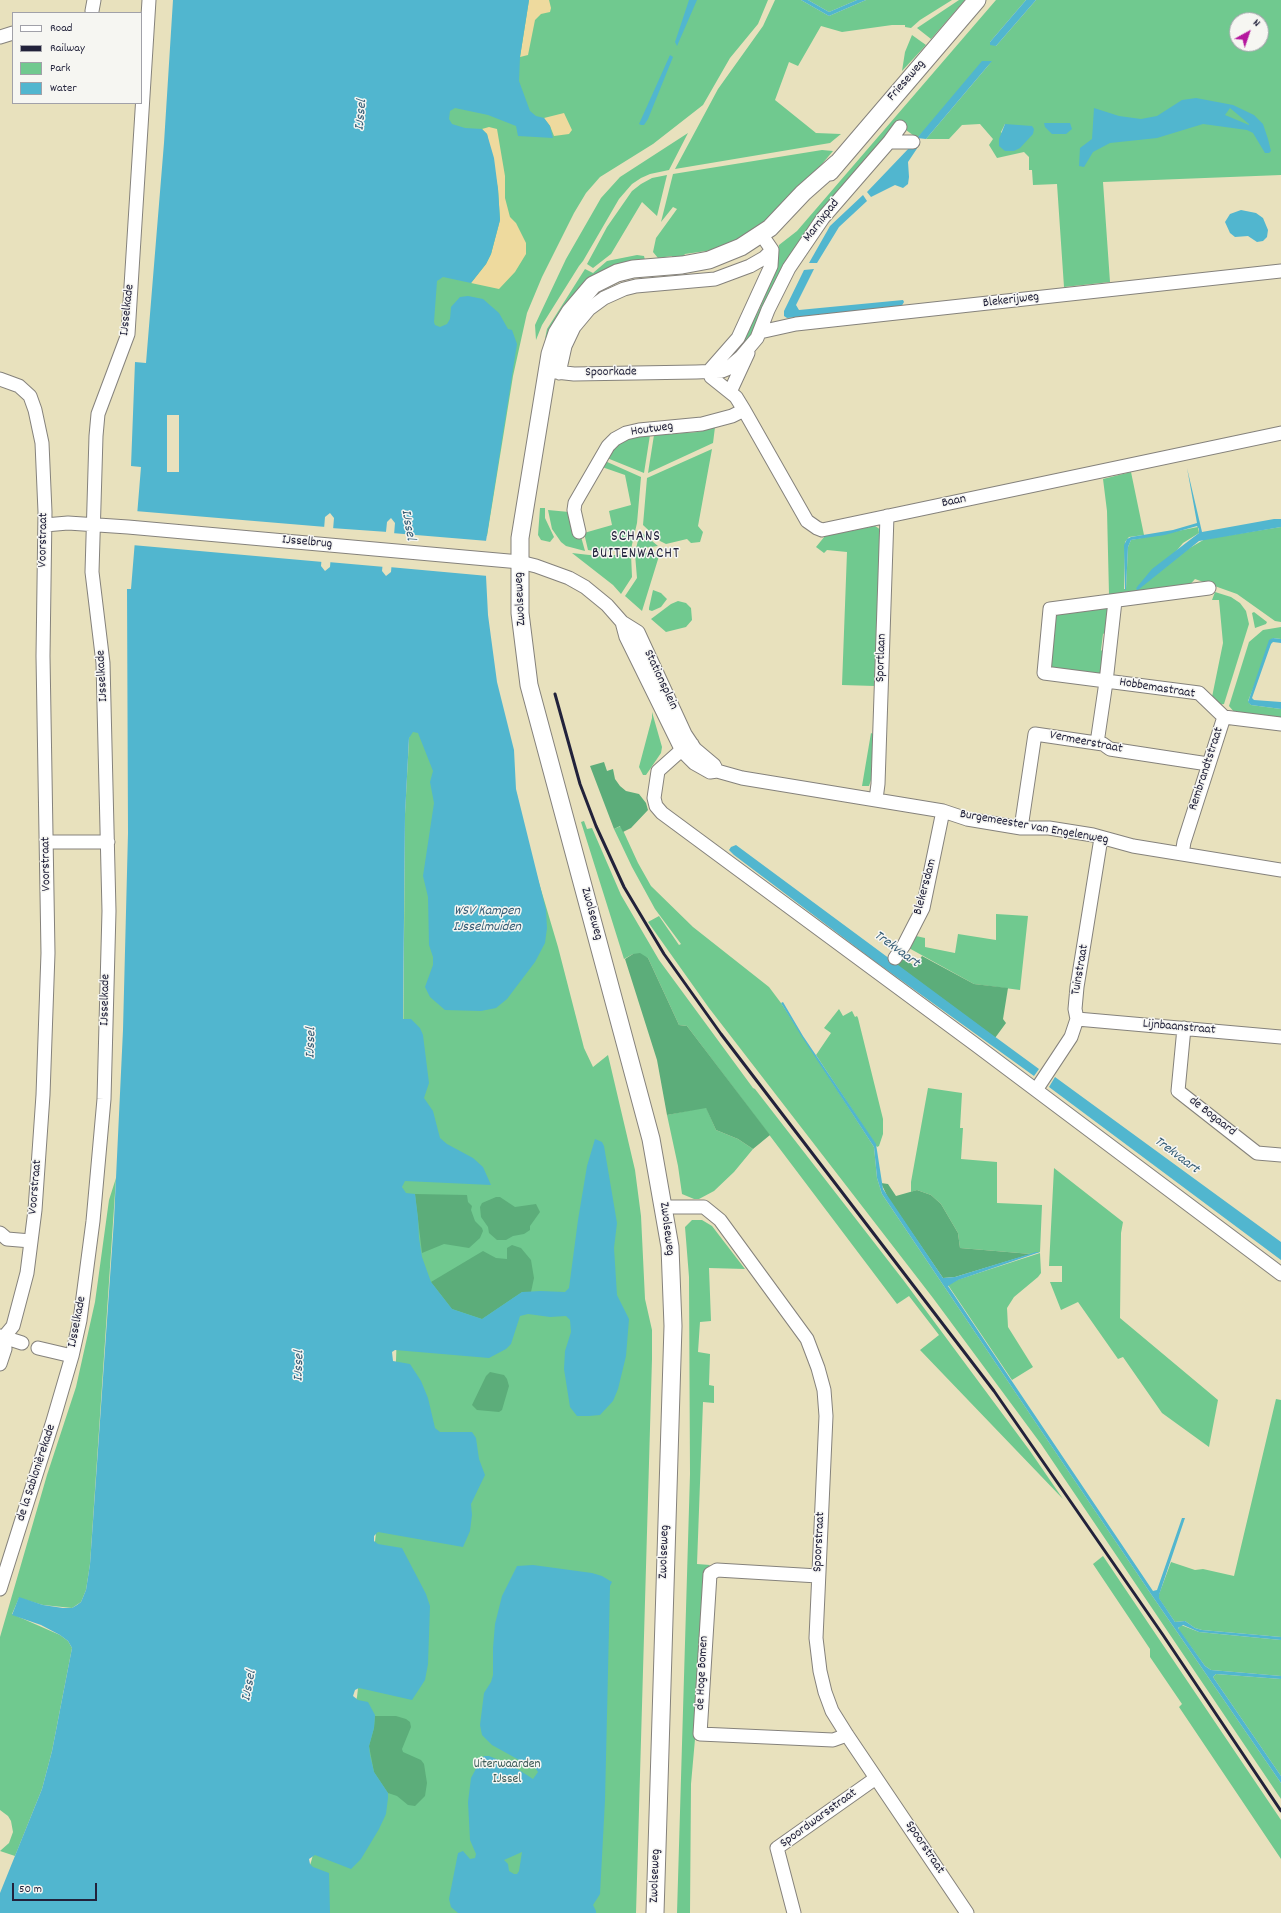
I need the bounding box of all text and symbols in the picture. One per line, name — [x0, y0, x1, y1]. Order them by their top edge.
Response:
legend — [12, 12, 142, 104]
north arrow — [1229, 12, 1269, 52]
text: N — [1249, 16, 1263, 31]
text: Road — [50, 20, 72, 37]
text: Railway — [50, 40, 85, 57]
street label: Frieseweg — [885, 57, 929, 105]
text: Park — [50, 60, 70, 77]
text: Water — [50, 80, 77, 97]
water label: IJssel — [352, 99, 372, 131]
street label: Marnixpad — [800, 197, 844, 245]
street label: IJsselkade — [118, 283, 138, 337]
street label: Blekerijweg — [982, 290, 1040, 312]
street label: Spoorkade — [585, 365, 637, 381]
street label: Houtweg — [630, 419, 674, 441]
street label: Baan — [940, 492, 968, 512]
water label: IJssel — [396, 508, 418, 542]
street label: Voorstraat — [36, 513, 52, 567]
district label: SCHANS BUITENWACHT — [592, 529, 680, 564]
street label: IJsselbrug — [281, 533, 333, 553]
street label: Zwolseweg — [512, 572, 530, 626]
street label: Sportlaan — [873, 634, 891, 682]
street label: Stationsplein — [639, 648, 681, 712]
street label: IJsselkade — [94, 650, 112, 702]
street label: Hobbemastraat — [1118, 675, 1196, 703]
street label: Rembrandtstraat — [1186, 725, 1228, 813]
street label: Vermeerstraat — [1048, 728, 1124, 758]
street label: Burgemeester van Engelenweg — [958, 807, 1110, 849]
street label: Voorstraat — [39, 837, 55, 891]
street label: Blekersdam — [911, 857, 941, 917]
street label: Zwolseweg — [576, 886, 606, 942]
water label: WSV Kampen IJsselmuiden — [453, 904, 521, 936]
water label: Trekvaart — [870, 928, 922, 972]
street label: Tuinstraat — [1069, 943, 1093, 997]
street label: IJsselkade — [98, 974, 114, 1026]
street label: Lijnbaanstraat — [1142, 1017, 1216, 1039]
water label: IJssel — [303, 1027, 321, 1059]
street label: de Bogaard — [1185, 1094, 1239, 1140]
water label: Trekvaart — [1150, 1134, 1202, 1178]
street label: Voorstraat — [26, 1159, 46, 1215]
street label: Zwolseweg — [655, 1201, 677, 1257]
street label: IJsselkade — [65, 1295, 91, 1349]
water label: IJssel — [291, 1350, 309, 1382]
street label: de la Sablonièrekade — [14, 1423, 60, 1523]
street label: Spoorstraat — [811, 1512, 829, 1572]
street label: Zwolseweg — [656, 1525, 674, 1579]
street label: de Hoge Bomen — [693, 1636, 713, 1710]
water label: IJssel — [239, 1669, 261, 1703]
park label: Uiterwaarden IJssel — [473, 1757, 541, 1788]
street label: Spoordwarsstraat — [778, 1786, 860, 1852]
street label: Spoorstraat — [901, 1819, 947, 1877]
street label: Zwolseweg — [647, 1849, 665, 1903]
scale bar — [14, 1875, 99, 1901]
text: 50 m — [19, 1881, 42, 1898]

